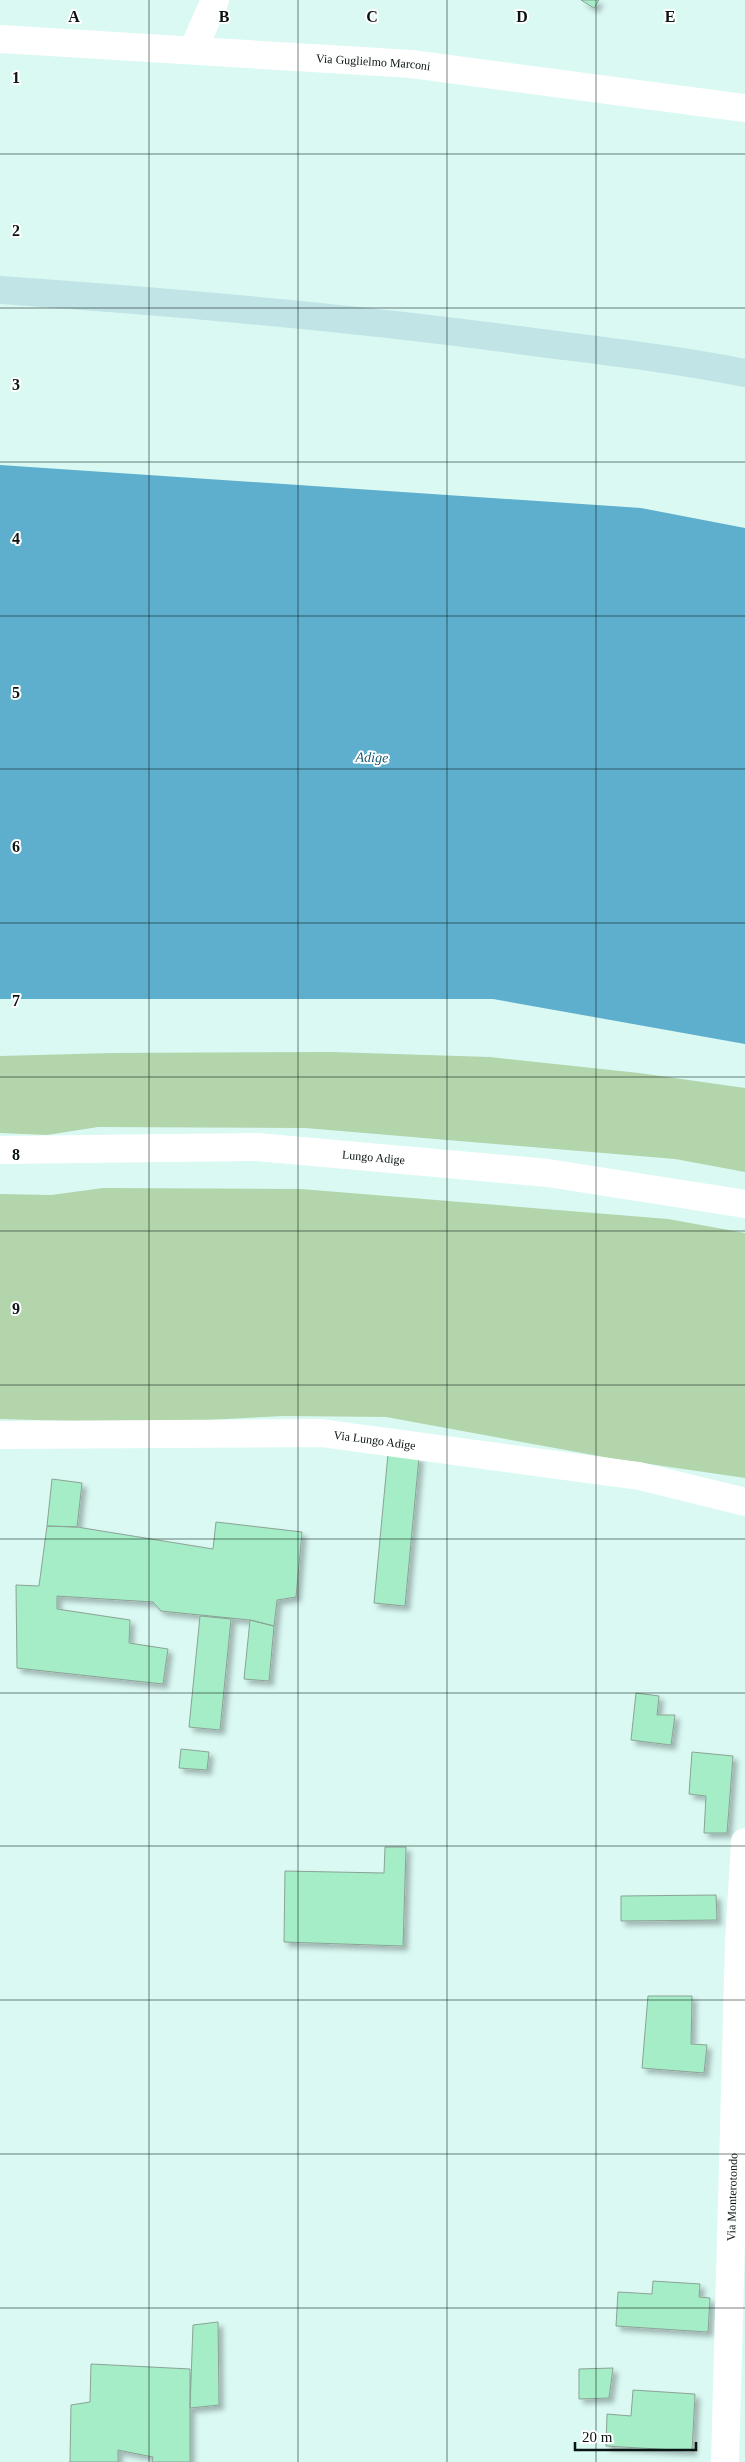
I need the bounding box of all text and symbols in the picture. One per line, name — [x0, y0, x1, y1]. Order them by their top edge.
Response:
text: A — [68, 8, 80, 25]
text: B — [219, 8, 230, 25]
text: C — [366, 8, 378, 25]
text: D — [516, 8, 528, 25]
text: E — [665, 8, 675, 25]
street label: Via Guglielmo Marconi — [316, 51, 432, 74]
text: 1 — [12, 69, 20, 86]
text: 2 — [12, 222, 20, 239]
text: 3 — [12, 376, 20, 393]
text: 4 — [12, 530, 20, 547]
text: 5 — [12, 684, 20, 701]
water label: Adige — [354, 749, 389, 766]
text: 6 — [12, 838, 20, 855]
text: 7 — [12, 992, 20, 1009]
text: 8 — [12, 1146, 20, 1163]
street label: Lungo Adige — [342, 1148, 406, 1167]
text: 9 — [12, 1300, 20, 1317]
street label: Via Lungo Adige — [333, 1428, 416, 1453]
street label: Via Monterotondo — [724, 2153, 740, 2241]
scale bar — [575, 2420, 696, 2452]
text: 20 m — [582, 2429, 613, 2445]

